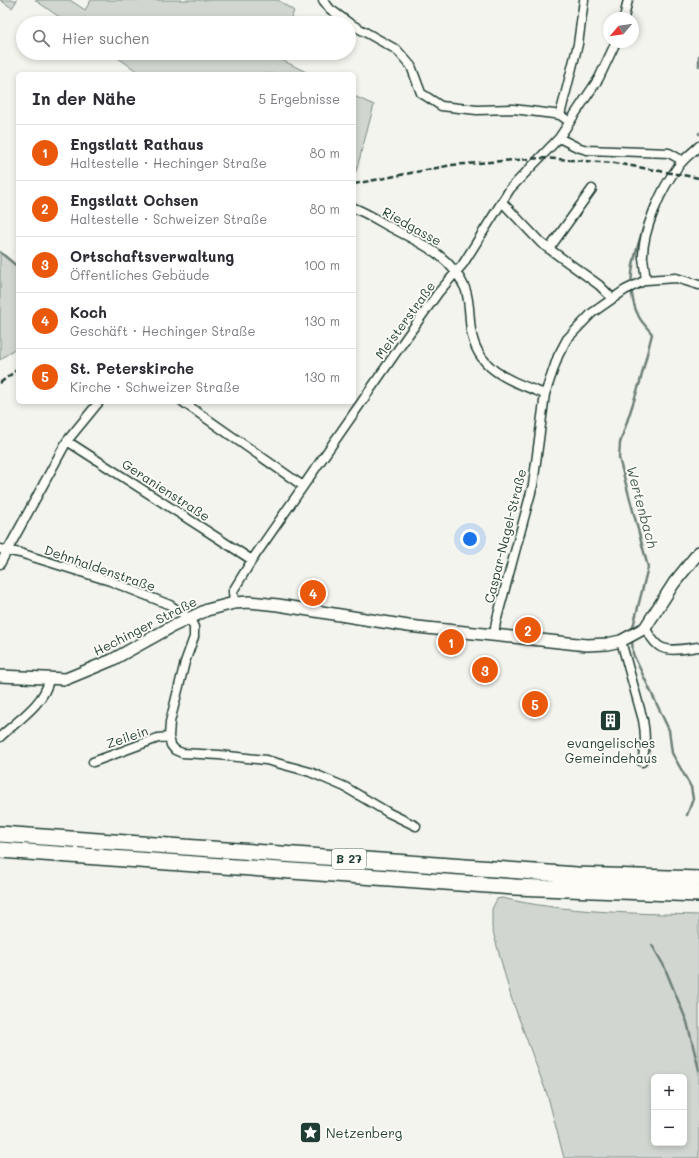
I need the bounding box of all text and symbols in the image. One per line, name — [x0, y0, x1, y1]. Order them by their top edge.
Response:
north arrow — [603, 12, 639, 48]
search box — [16, 16, 356, 60]
icon: search — [30, 27, 52, 49]
text: Hier suchen — [62, 28, 149, 48]
text: In der Nähe — [32, 87, 136, 109]
text: 5 Ergebnisse — [259, 90, 340, 107]
text: Engstlatt Rathaus — [70, 134, 204, 154]
text: 1 — [42, 144, 48, 161]
text: 80 m — [310, 144, 340, 161]
text: Haltestelle · Hechinger Straße — [70, 154, 267, 171]
text: Engstlatt Ochsen — [70, 190, 198, 210]
text: 2 — [41, 200, 49, 217]
text: 80 m — [310, 200, 340, 217]
street label: Riedgasse — [380, 202, 445, 249]
text: Haltestelle · Schweizer Straße — [70, 210, 267, 227]
text: Ortschaftsverwaltung — [70, 246, 234, 266]
text: 3 — [41, 256, 49, 273]
text: 100 m — [304, 256, 340, 273]
text: Öffentliches Gebäude — [70, 266, 210, 283]
street label: Meisterstraße — [371, 278, 438, 362]
text: Koch — [70, 302, 107, 322]
text: 4 — [41, 312, 49, 329]
text: 130 m — [304, 312, 340, 329]
text: Geschäft · Hechinger Straße — [70, 322, 256, 339]
text: St. Peterskirche — [70, 358, 194, 378]
text: 5 — [41, 368, 49, 385]
text: 130 m — [304, 368, 340, 385]
text: Kirche · Schweizer Straße — [70, 378, 240, 395]
street label: Geranienstraße — [119, 455, 214, 524]
water label: Wertenbach — [622, 464, 663, 550]
street label: Caspar-Nagel-Straße — [480, 467, 529, 605]
your location — [460, 529, 480, 549]
street label: Dehnhaldenstraße — [42, 541, 158, 595]
pin: 4 — [300, 578, 326, 608]
street label: Hechinger Straße — [90, 592, 199, 659]
pin: 2 — [515, 615, 541, 645]
pin: 1 — [438, 627, 464, 657]
pin: 3 — [472, 655, 498, 685]
pin: 5 — [522, 689, 548, 719]
building icon: evangelisches Gemeindehaus — [598, 708, 624, 734]
street label: Zeilein — [104, 721, 150, 752]
place label: evangelisches Gemeindehaus — [565, 734, 657, 766]
road number: B 27 — [332, 849, 366, 869]
map controls — [651, 1074, 687, 1146]
button: + — [651, 1074, 687, 1110]
button: − — [651, 1110, 687, 1146]
place icon: Netzenberg — [297, 1120, 323, 1146]
place label: Netzenberg — [326, 1124, 402, 1141]

